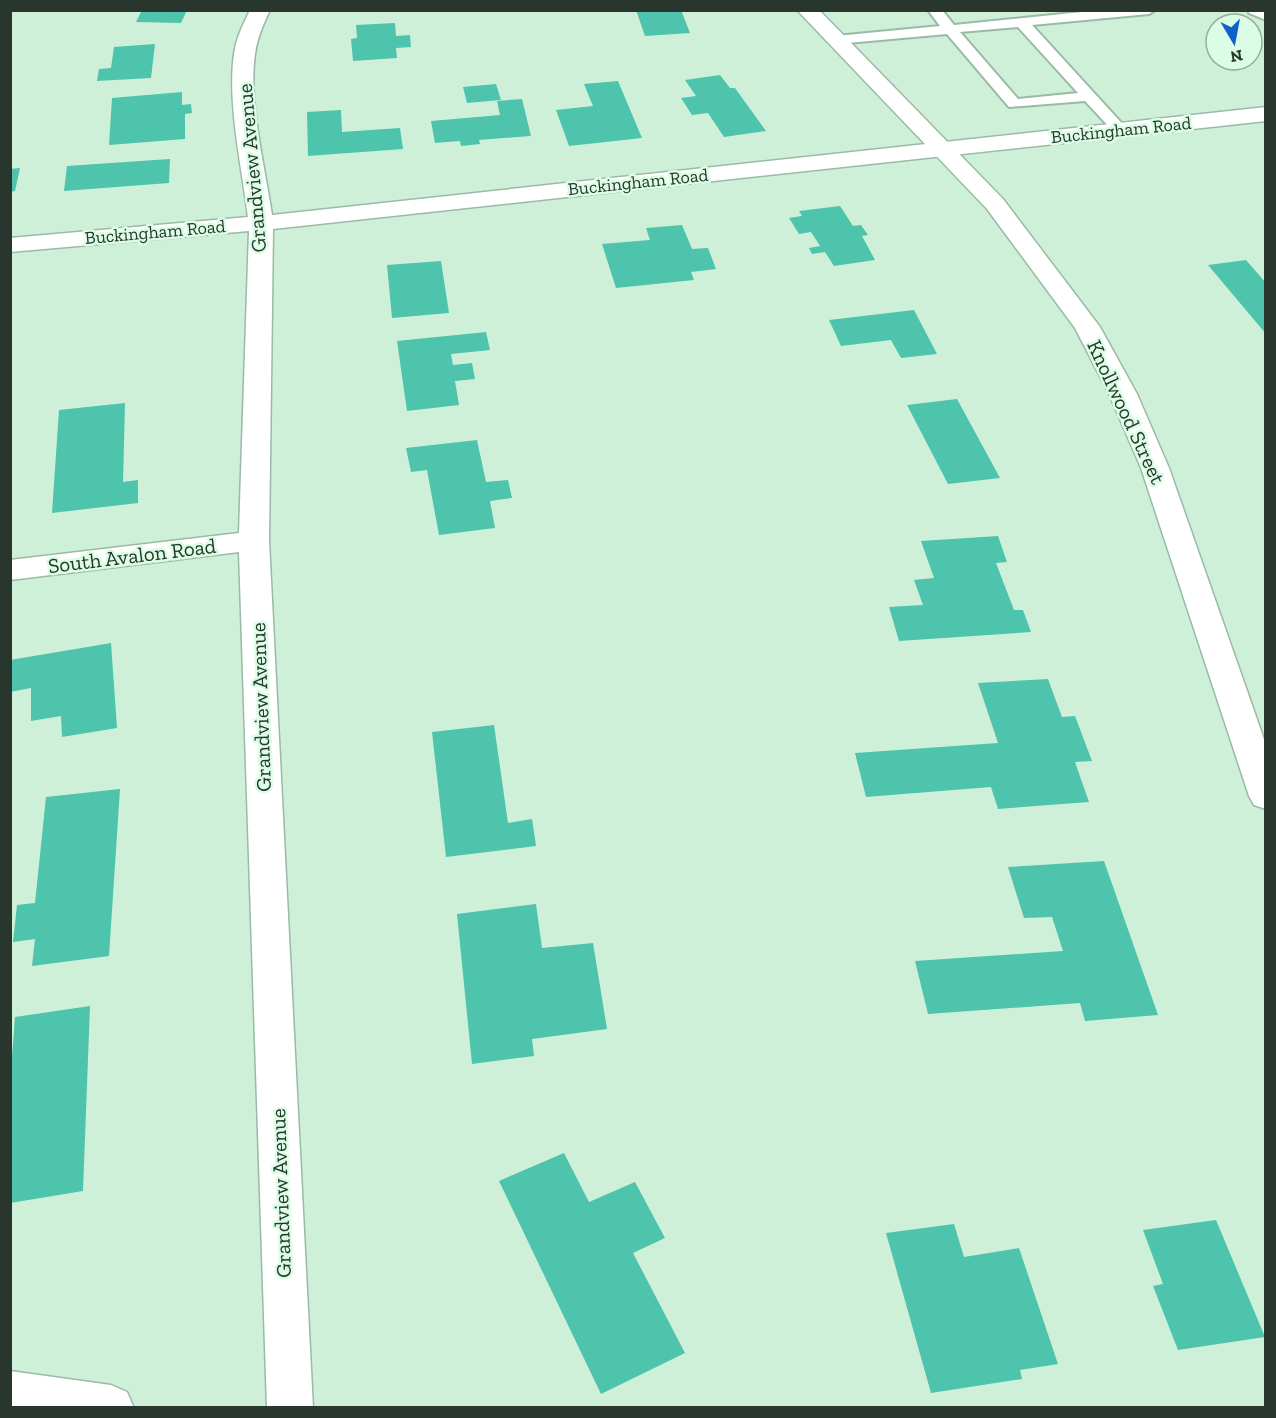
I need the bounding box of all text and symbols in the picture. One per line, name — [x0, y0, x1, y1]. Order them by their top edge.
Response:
north arrow — [1204, 12, 1264, 72]
text: N — [1229, 46, 1244, 67]
street label: Grandview Avenue — [232, 82, 271, 253]
street label: Buckingham Road — [1050, 112, 1192, 148]
street label: Buckingham Road — [567, 164, 709, 200]
street label: Buckingham Road — [84, 215, 226, 249]
street label: Knollwood Street — [1082, 336, 1171, 488]
street label: South Avalon Road — [47, 533, 218, 578]
street label: Grandview Avenue — [245, 622, 276, 792]
street label: Grandview Avenue — [265, 1108, 296, 1278]

